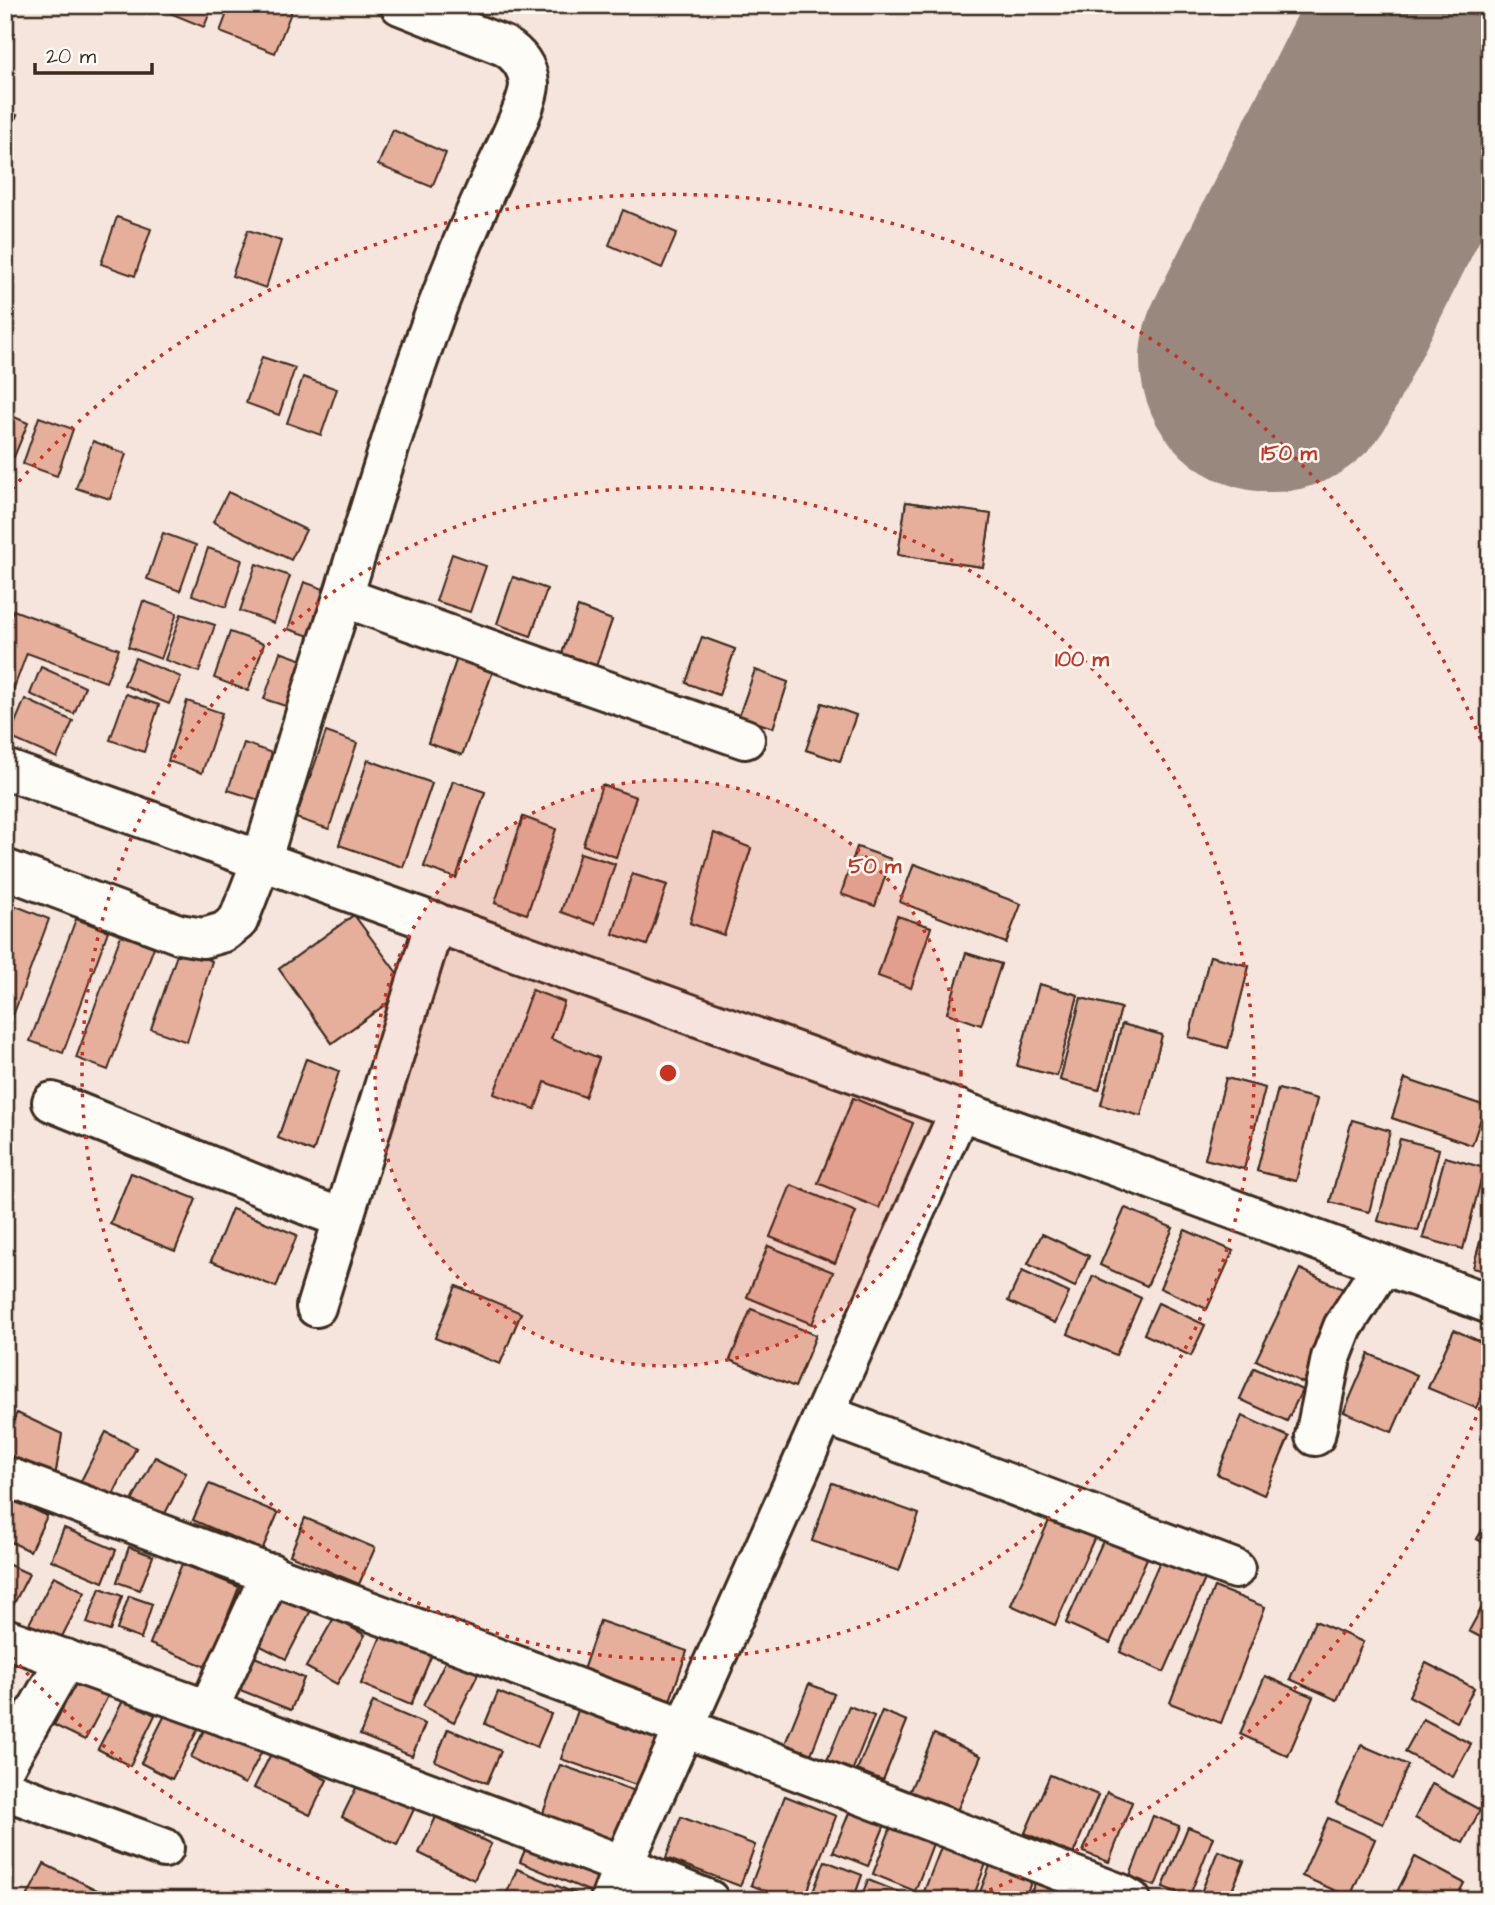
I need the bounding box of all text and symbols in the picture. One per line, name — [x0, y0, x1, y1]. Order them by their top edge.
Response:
scale bar — [35, 32, 152, 76]
text: 20 m — [46, 42, 97, 71]
text: 150 m — [1261, 439, 1317, 468]
text: 100 m — [1055, 645, 1110, 674]
text: 50 m — [849, 852, 902, 881]
centre of rings — [656, 1061, 680, 1085]

